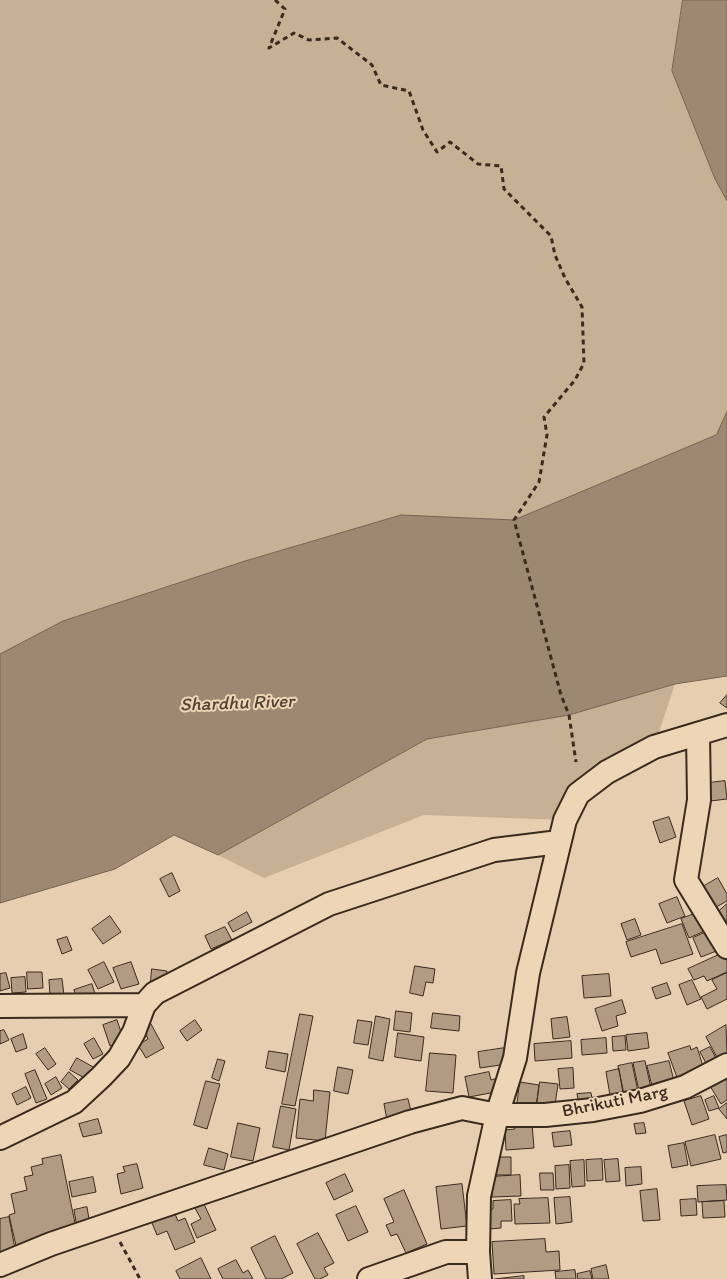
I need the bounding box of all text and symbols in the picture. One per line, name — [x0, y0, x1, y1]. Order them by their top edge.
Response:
water label: Shardhu River — [179, 691, 295, 717]
street label: Bhrikuti Marg — [560, 1081, 670, 1123]

